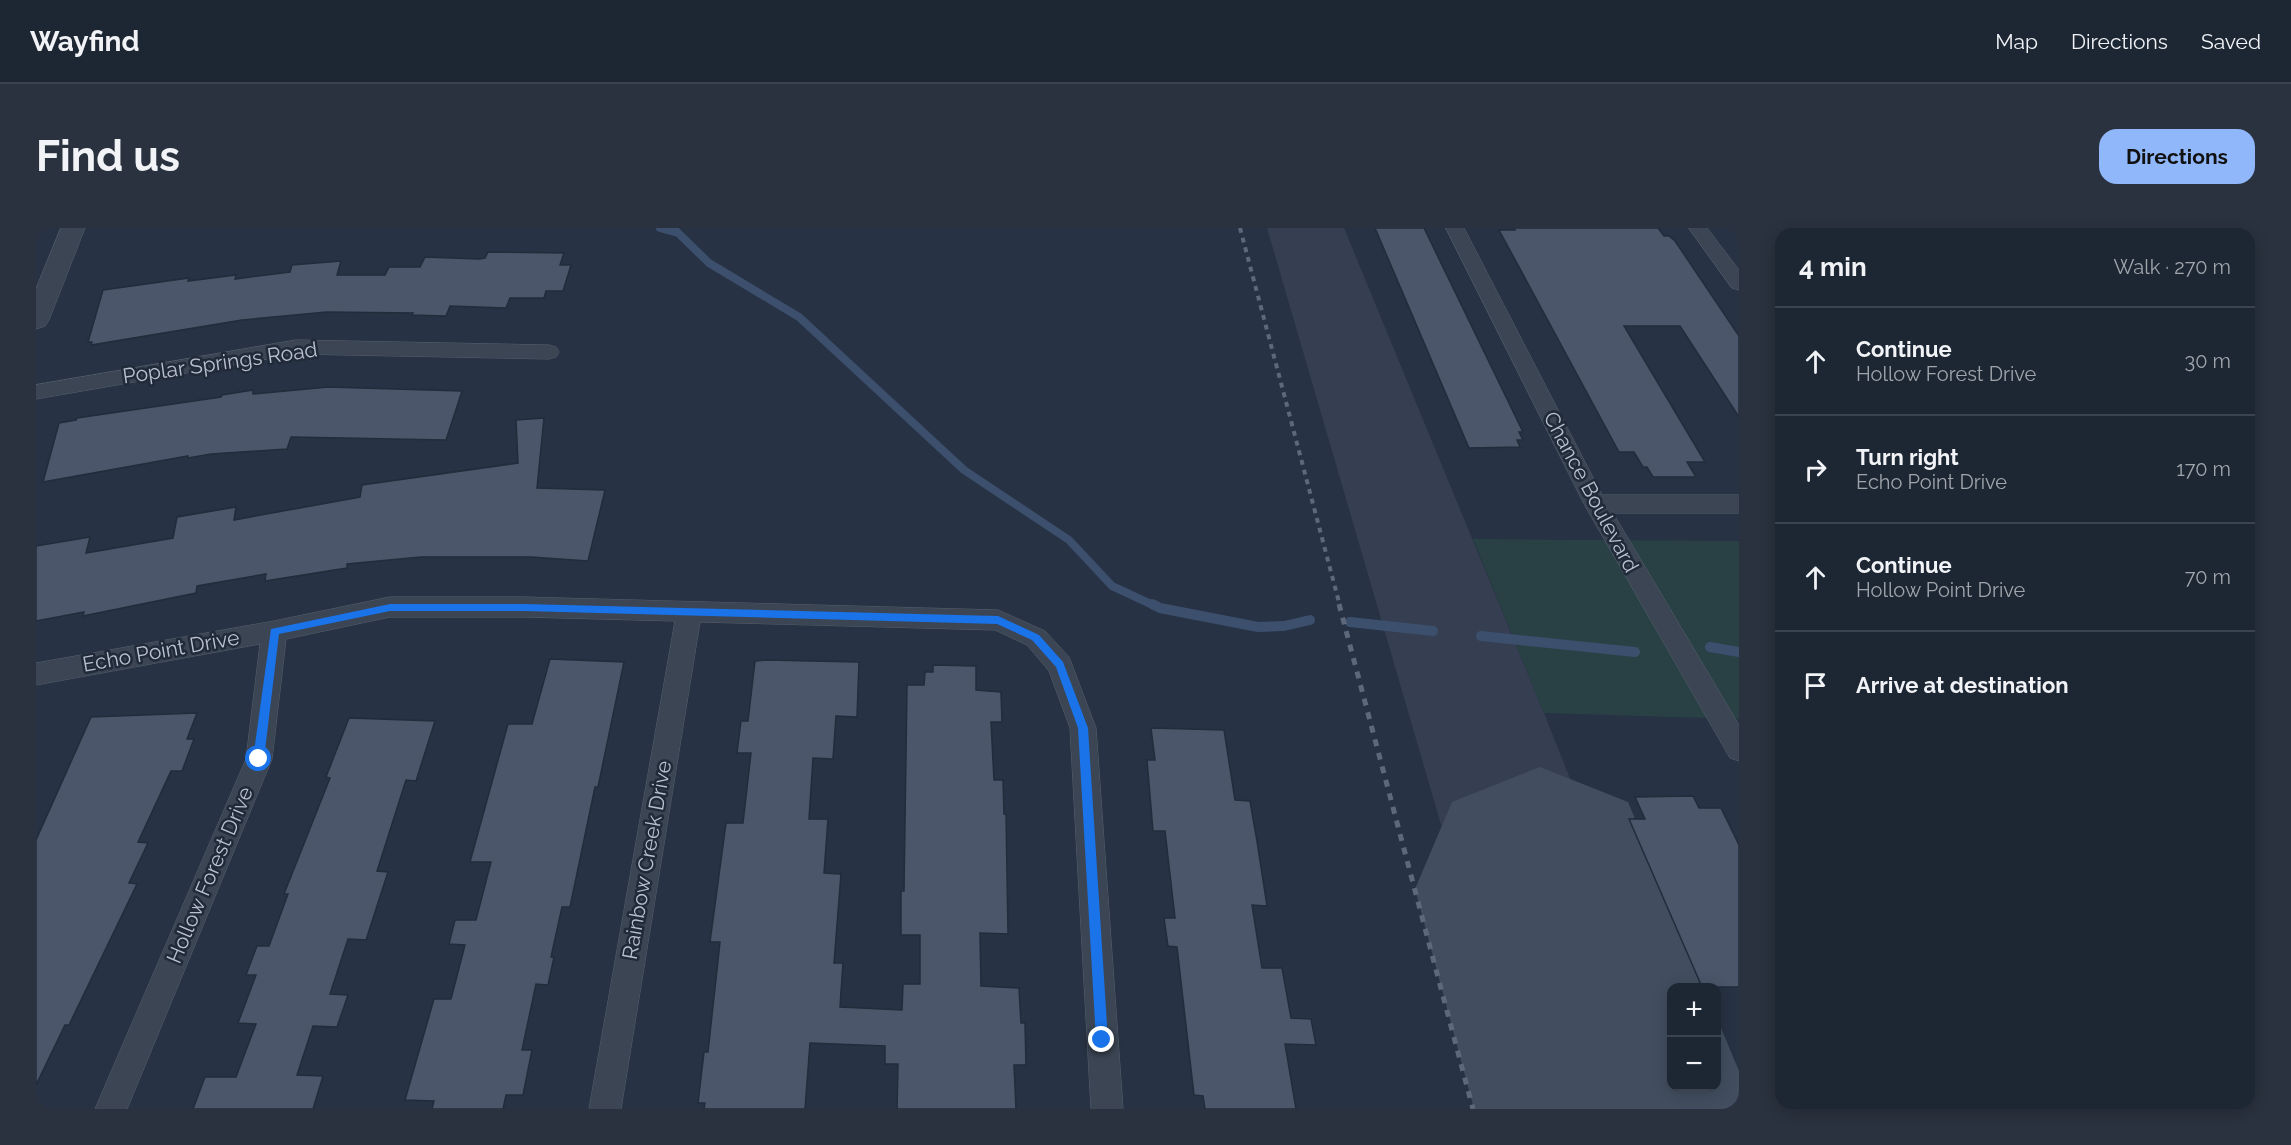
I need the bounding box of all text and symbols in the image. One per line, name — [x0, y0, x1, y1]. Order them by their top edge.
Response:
text: Wayfind — [30, 25, 140, 58]
text: Map — [1995, 29, 2038, 54]
text: Directions — [2071, 29, 2168, 54]
text: Saved — [2201, 29, 2261, 54]
button: Directions — [2099, 129, 2255, 184]
text: Find us — [36, 132, 180, 181]
text: 4 min — [1799, 252, 1867, 282]
text: Walk · 270 m — [2113, 255, 2231, 279]
street label: Poplar Springs Road — [121, 336, 319, 389]
text: Continue — [1856, 336, 1952, 362]
icon: ahead — [1799, 345, 1832, 378]
text: 30 m — [2185, 349, 2231, 373]
text: Hollow Forest Drive — [1856, 362, 2036, 386]
street label: Chance Boulevard — [1538, 407, 1644, 577]
text: Turn right — [1856, 444, 1959, 470]
icon: right — [1799, 453, 1832, 486]
text: 170 m — [2176, 457, 2231, 481]
text: Echo Point Drive — [1856, 470, 2007, 494]
text: Continue — [1856, 552, 1952, 578]
icon: ahead — [1799, 561, 1832, 594]
text: 70 m — [2185, 565, 2231, 589]
text: Hollow Point Drive — [1856, 578, 2025, 602]
street label: Echo Point Drive — [81, 624, 241, 677]
icon: arrive — [1799, 669, 1832, 702]
text: Arrive at destination — [1856, 672, 2069, 698]
route start — [245, 745, 271, 771]
street label: Rainbow Creek Drive — [617, 759, 676, 961]
street label: Hollow Forest Drive — [161, 783, 258, 967]
map controls — [1667, 983, 1721, 1091]
button: + — [1667, 983, 1721, 1037]
route end — [1088, 1026, 1114, 1052]
button: − — [1667, 1037, 1721, 1091]

